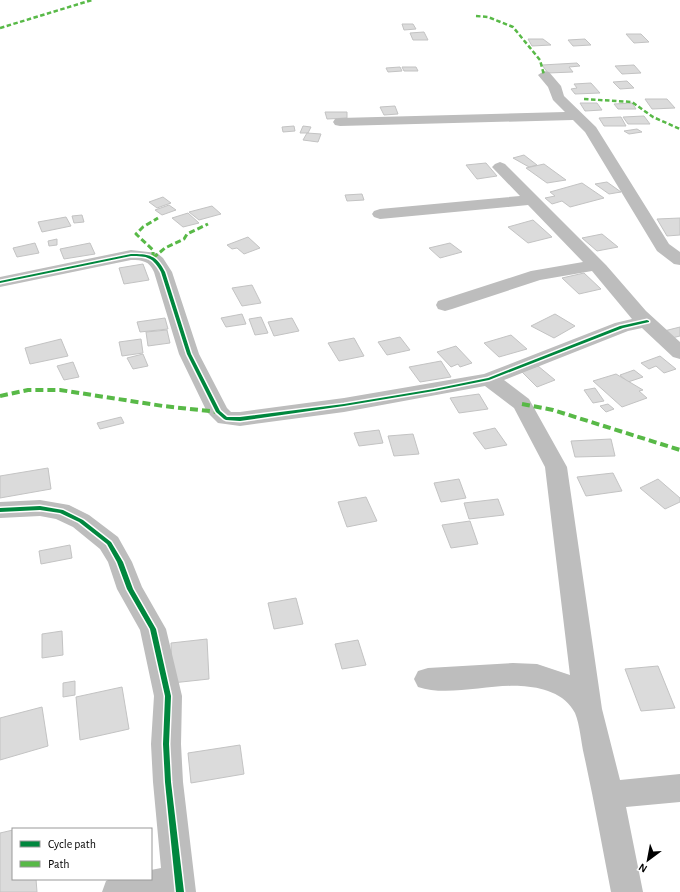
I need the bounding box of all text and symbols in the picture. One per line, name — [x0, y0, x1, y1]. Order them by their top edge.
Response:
legend — [12, 828, 152, 880]
text: Cycle path — [48, 838, 96, 851]
north arrow — [628, 840, 668, 880]
text: Path — [48, 858, 70, 870]
text: N — [637, 861, 649, 875]

